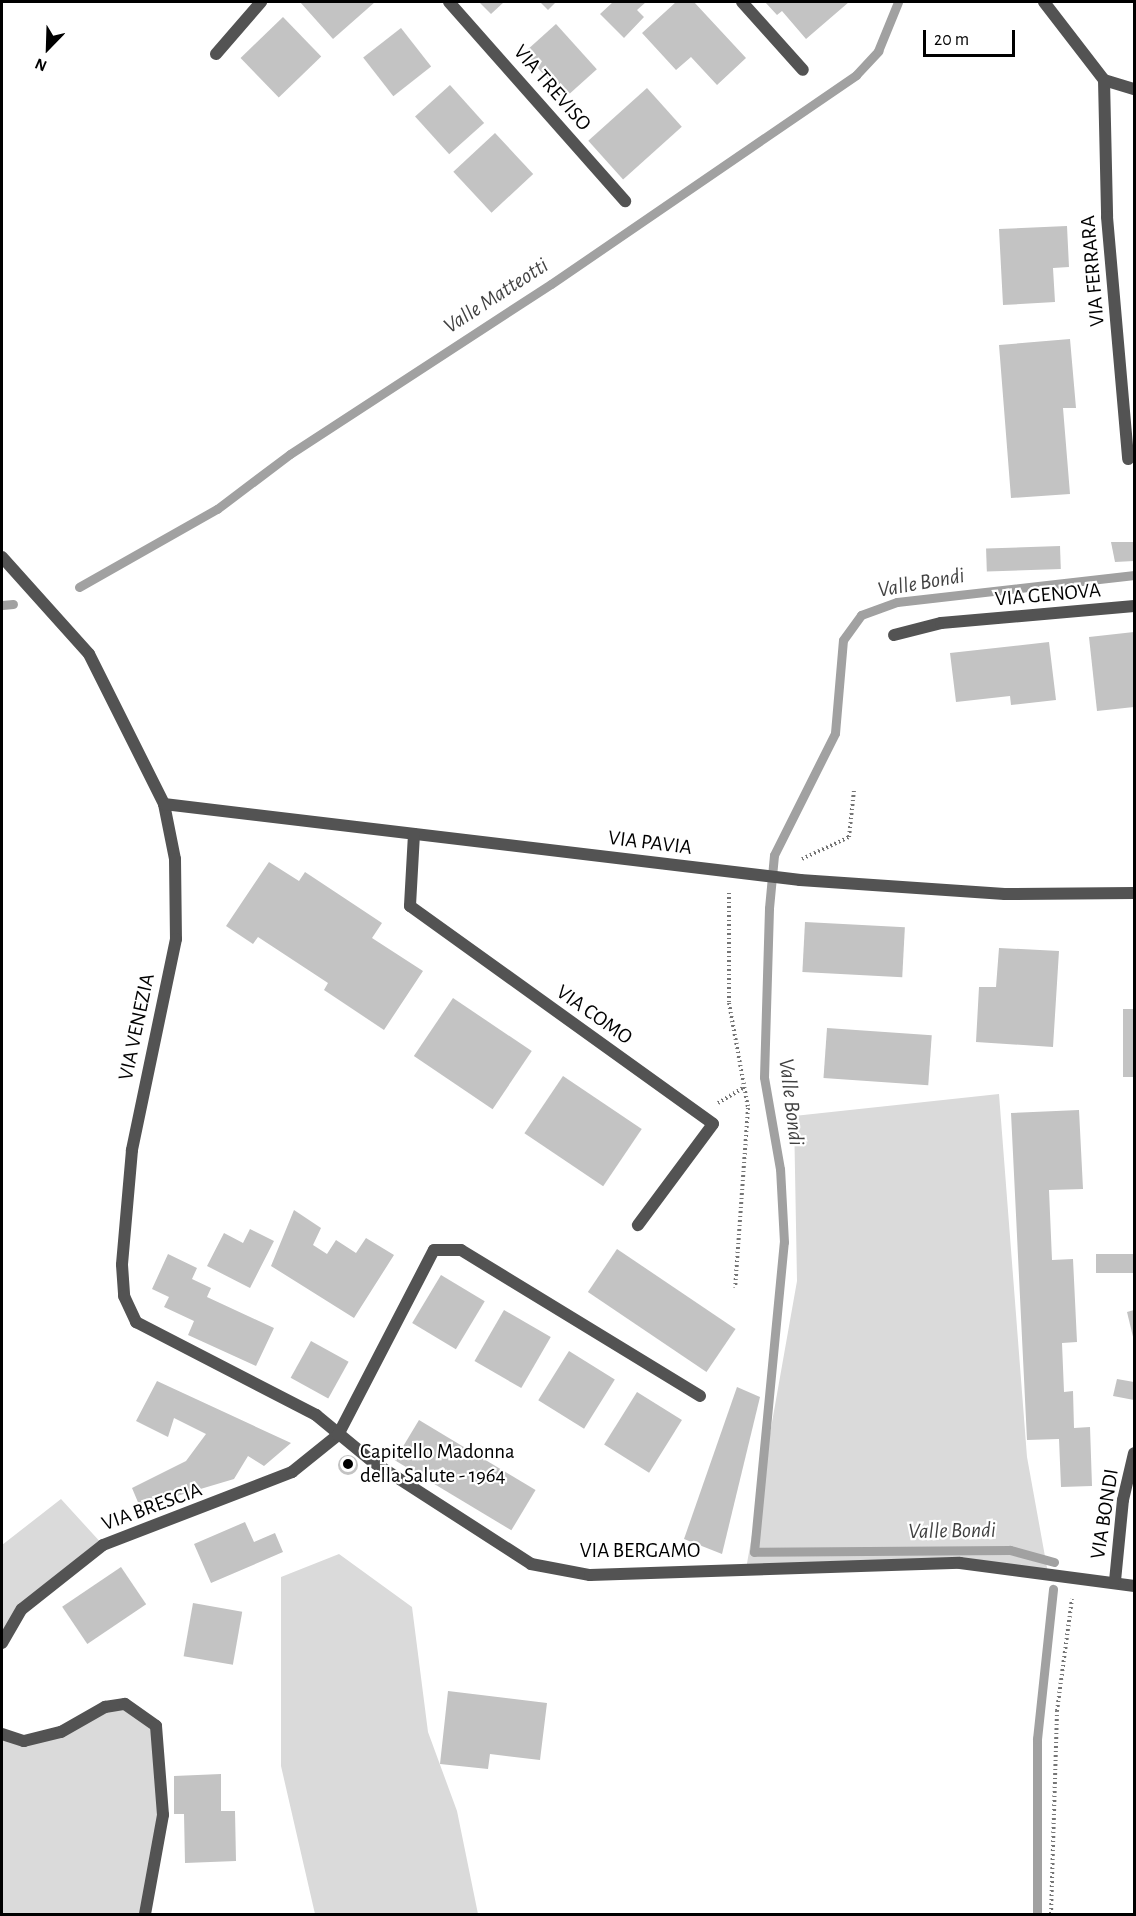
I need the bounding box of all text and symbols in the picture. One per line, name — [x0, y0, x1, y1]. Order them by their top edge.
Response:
north arrow — [18, 18, 78, 78]
scale bar — [926, 18, 1018, 56]
text: 20 m — [934, 31, 969, 49]
street label: VIA TREVISO — [508, 40, 596, 136]
text: N — [33, 55, 49, 74]
street label: VIA FERRARA — [1076, 214, 1110, 328]
water label: Valle Matteotti — [439, 252, 553, 340]
water label: Valle Bondi — [876, 562, 966, 604]
street label: VIA GENOVA — [994, 578, 1102, 612]
street label: VIA PAVIA — [607, 825, 693, 861]
street label: VIA VENEZIA — [113, 971, 161, 1083]
street label: VIA COMO — [551, 980, 637, 1050]
water label: Valle Bondi — [773, 1057, 809, 1147]
place label: Capitello Madonna della Salute - 1964 — [360, 1439, 515, 1489]
marker: Capitello Madonna della Salute - 1964 — [341, 1457, 355, 1471]
street label: VIA BONDI — [1085, 1467, 1125, 1561]
street label: VIA BRESCIA — [98, 1477, 206, 1537]
water label: Valle Bondi — [908, 1517, 996, 1545]
street label: VIA BERGAMO — [580, 1538, 700, 1564]

